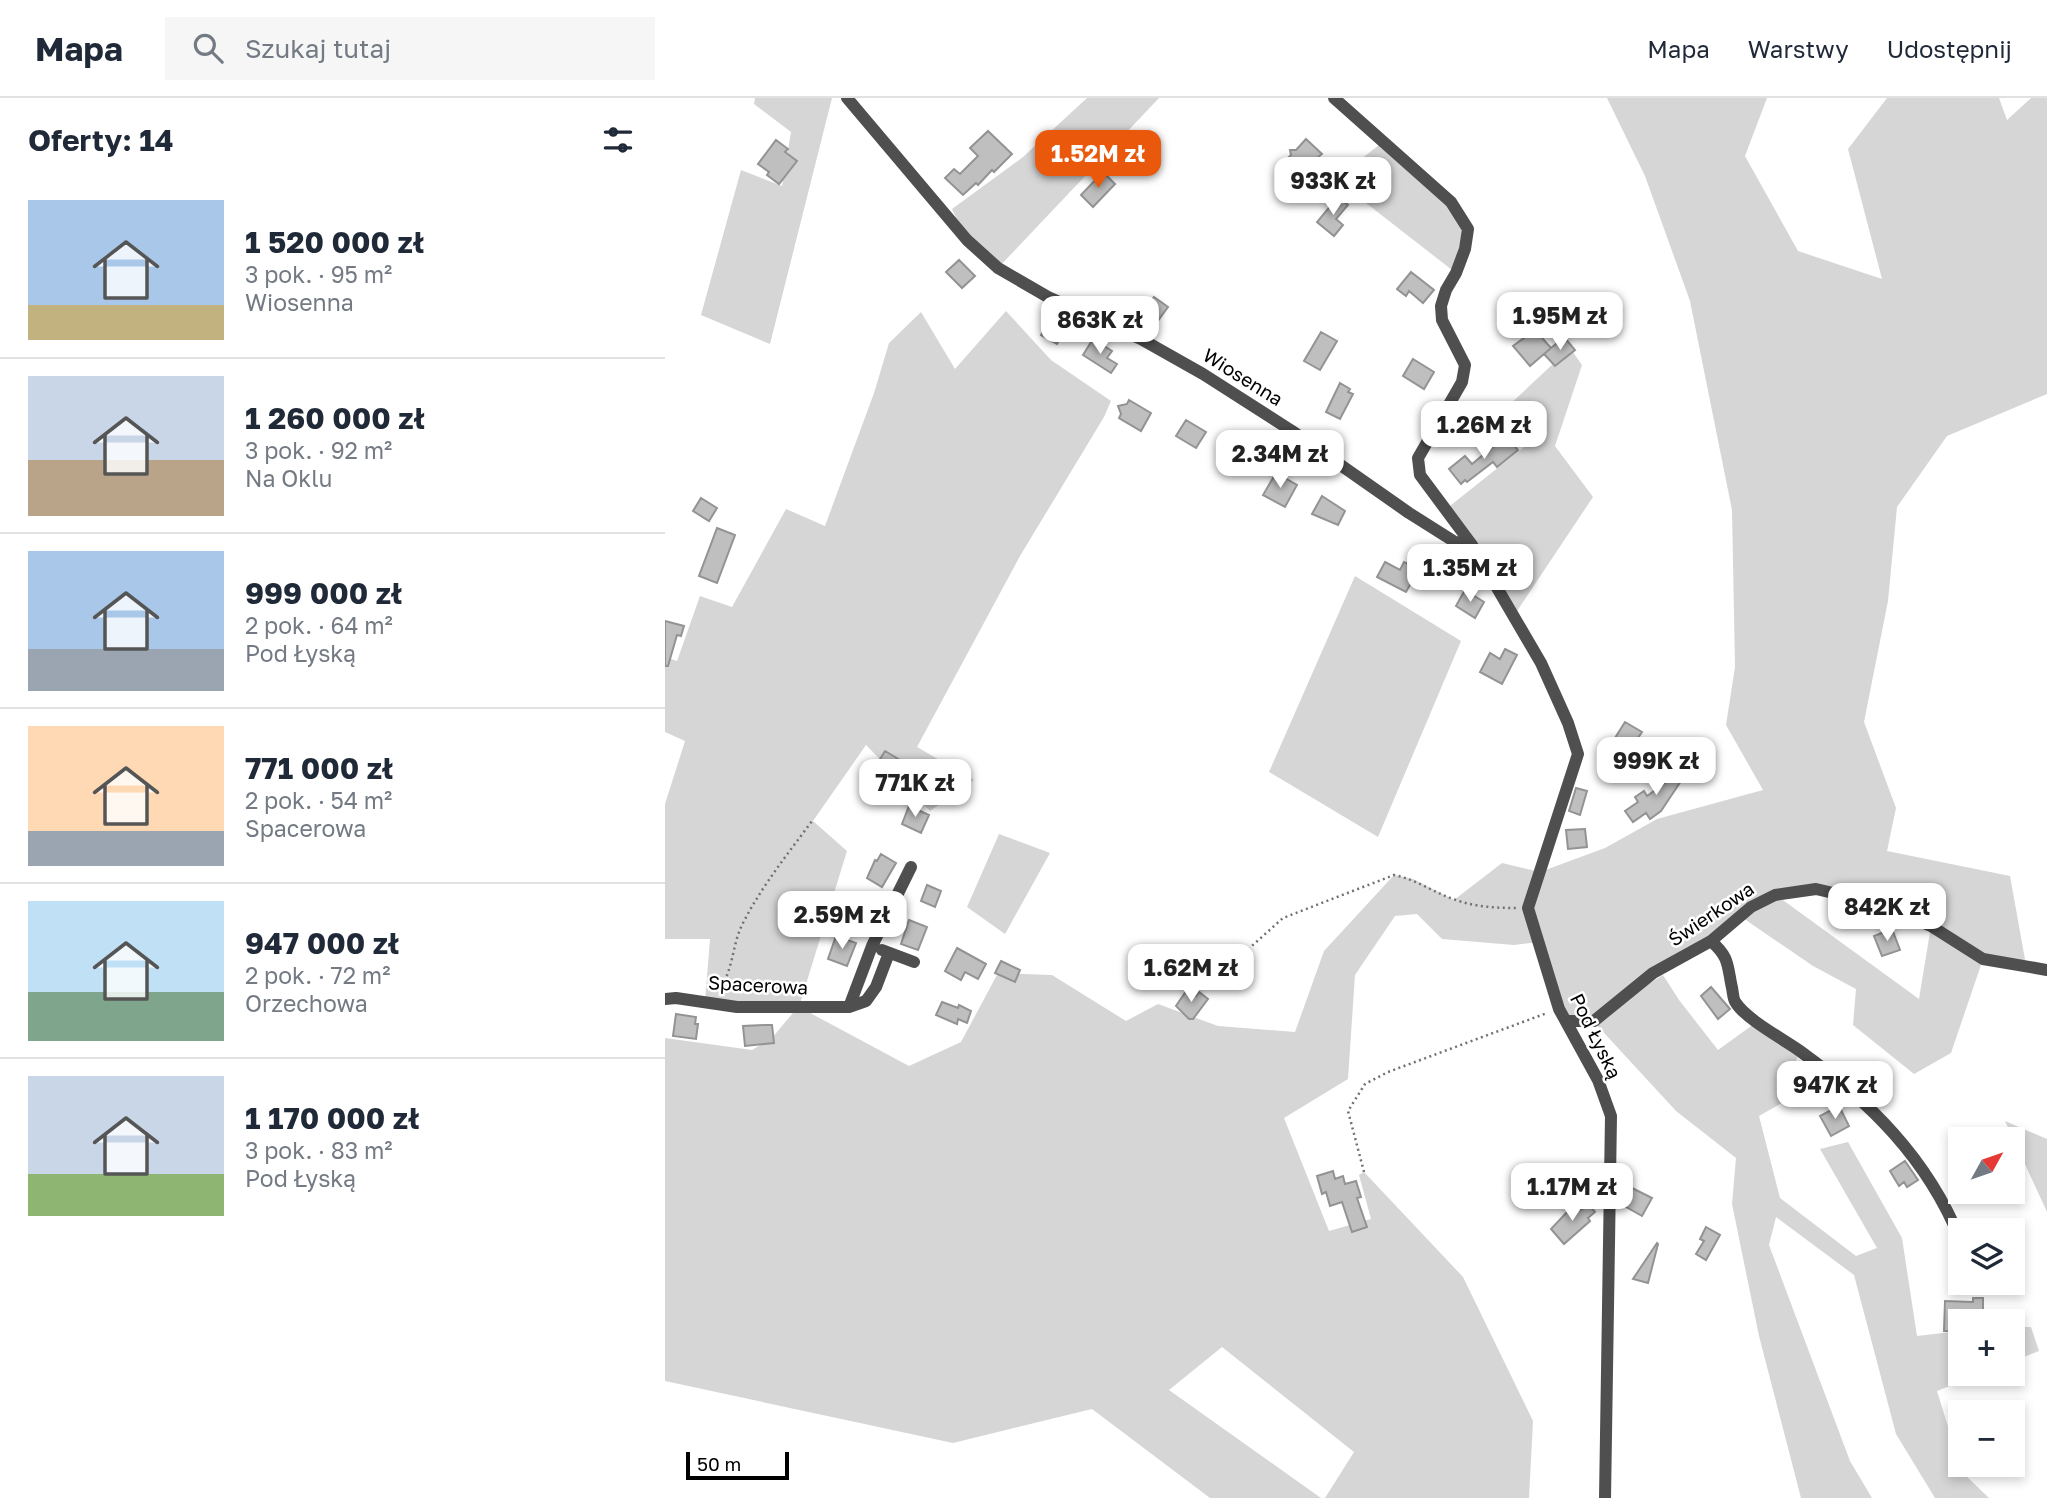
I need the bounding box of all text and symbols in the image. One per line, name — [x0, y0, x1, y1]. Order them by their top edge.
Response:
search box — [165, 17, 655, 80]
text: Mapa — [35, 29, 123, 68]
icon: search — [189, 29, 227, 67]
text: Szukaj tutaj — [245, 33, 391, 64]
text: Mapa — [1647, 34, 1710, 63]
text: Warstwy — [1748, 34, 1849, 63]
text: Udostępnij — [1887, 34, 2012, 63]
icon: filters — [599, 121, 637, 159]
text: Oferty: 14 — [28, 122, 174, 158]
pin: 1.52M zł — [1026, 130, 1170, 190]
text: 1.52M zł — [1051, 139, 1145, 167]
pin: 933K zł — [1268, 158, 1398, 217]
text: 933K zł — [1290, 166, 1376, 194]
text: 1 520 000 zł — [245, 224, 424, 260]
icon: home — [84, 228, 168, 312]
text: 3 pok. · 95 m² — [245, 260, 392, 288]
text: Wiosenna — [245, 288, 354, 316]
pin: 1.95M zł — [1488, 292, 1632, 352]
pin: 863K zł — [1035, 296, 1165, 356]
text: 1.95M zł — [1513, 301, 1607, 329]
text: 863K zł — [1057, 305, 1143, 333]
street label: Wiosenna — [1199, 343, 1287, 410]
text: 1 260 000 zł — [245, 400, 425, 436]
pin: 1.26M zł — [1412, 402, 1556, 461]
icon: home — [84, 404, 168, 488]
text: 1.26M zł — [1437, 410, 1531, 438]
pin: 2.34M zł — [1208, 430, 1352, 490]
text: 3 pok. · 92 m² — [245, 436, 392, 464]
text: 2.34M zł — [1232, 439, 1328, 467]
text: Na Oklu — [245, 464, 333, 492]
pin: 1.35M zł — [1398, 545, 1542, 604]
text: 1.35M zł — [1423, 553, 1517, 581]
text: 999 000 zł — [245, 575, 402, 611]
icon: home — [84, 579, 168, 663]
text: 2 pok. · 64 m² — [245, 611, 393, 639]
text: Pod Łyską — [245, 639, 356, 667]
pin: 999K zł — [1591, 738, 1721, 797]
text: 999K zł — [1613, 746, 1699, 774]
text: 771 000 zł — [245, 750, 393, 786]
icon: home — [84, 754, 168, 838]
pin: 771K zł — [850, 760, 980, 819]
text: 771K zł — [875, 768, 955, 796]
text: 2 pok. · 54 m² — [245, 786, 392, 814]
text: Spacerowa — [245, 814, 366, 842]
street label: Świerkowa — [1664, 877, 1758, 951]
pin: 842K zł — [1822, 884, 1952, 943]
pin: 2.59M zł — [770, 892, 914, 951]
text: 842K zł — [1844, 892, 1930, 920]
text: 2.59M zł — [794, 900, 890, 928]
text: 947 000 zł — [245, 925, 399, 961]
icon: home — [84, 929, 168, 1013]
pin: 1.62M zł — [1119, 944, 1263, 1004]
text: 1.62M zł — [1144, 953, 1238, 981]
text: 2 pok. · 72 m² — [245, 961, 390, 989]
street label: Spacerowa — [707, 970, 809, 999]
text: Orzechowa — [245, 989, 368, 1017]
street label: Pod Łyską — [1566, 989, 1627, 1082]
pin: 947K zł — [1770, 1062, 1900, 1121]
text: 947K zł — [1793, 1070, 1877, 1098]
text: 1 170 000 zł — [245, 1100, 419, 1136]
icon: home — [84, 1104, 168, 1188]
north arrow — [1948, 1127, 2025, 1204]
map controls — [1948, 1127, 2025, 1477]
text: 3 pok. · 83 m² — [245, 1136, 393, 1164]
text: Pod Łyską — [245, 1164, 356, 1192]
pin: 1.17M zł — [1500, 1164, 1644, 1223]
text: 1.17M zł — [1527, 1172, 1617, 1200]
button: layers — [1948, 1218, 2025, 1295]
button: + — [1948, 1309, 2025, 1386]
button: − — [1948, 1400, 2025, 1477]
scale bar — [686, 1449, 789, 1481]
text: 50 m — [697, 1452, 741, 1475]

